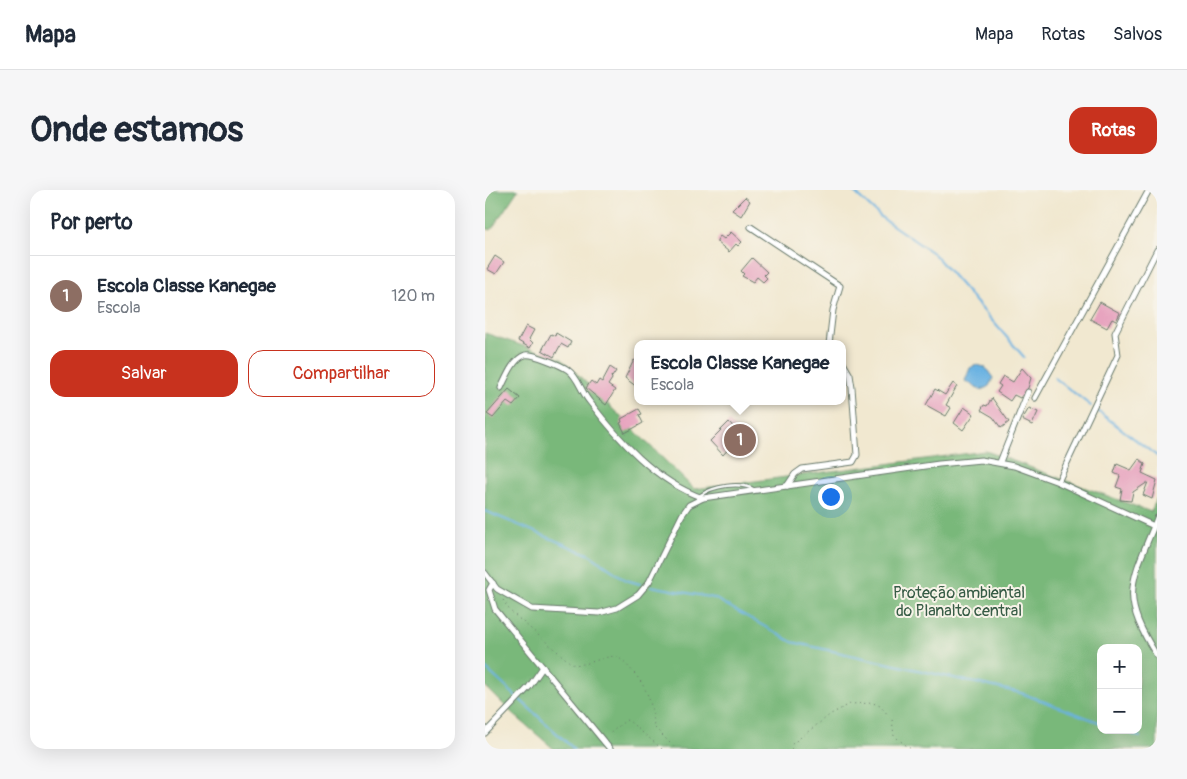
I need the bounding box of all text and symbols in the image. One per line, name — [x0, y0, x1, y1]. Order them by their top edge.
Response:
text: Mapa — [25, 20, 76, 49]
text: Mapa — [975, 23, 1013, 46]
text: Rotas — [1041, 23, 1085, 46]
text: Salvos — [1113, 23, 1162, 46]
button: Rotas — [1069, 107, 1157, 154]
text: Onde estamos — [30, 108, 243, 152]
text: Por perto — [50, 209, 132, 236]
text: Escola Classe Kanegae — [97, 274, 276, 298]
text: 1 — [63, 286, 69, 306]
text: 120 m — [391, 286, 435, 306]
text: Escola — [97, 298, 140, 318]
popup — [634, 340, 846, 405]
button: Salvar — [50, 350, 238, 397]
button: Compartilhar — [248, 350, 435, 397]
text: Escola Classe Kanegae — [651, 351, 829, 375]
text: Escola — [651, 375, 694, 395]
pin: 1 — [724, 421, 756, 459]
your location — [818, 484, 844, 510]
park label: Proteção ambiental do Planalto central — [893, 583, 1025, 621]
map controls — [1097, 644, 1142, 734]
button: + — [1097, 644, 1142, 689]
button: − — [1097, 689, 1142, 734]

